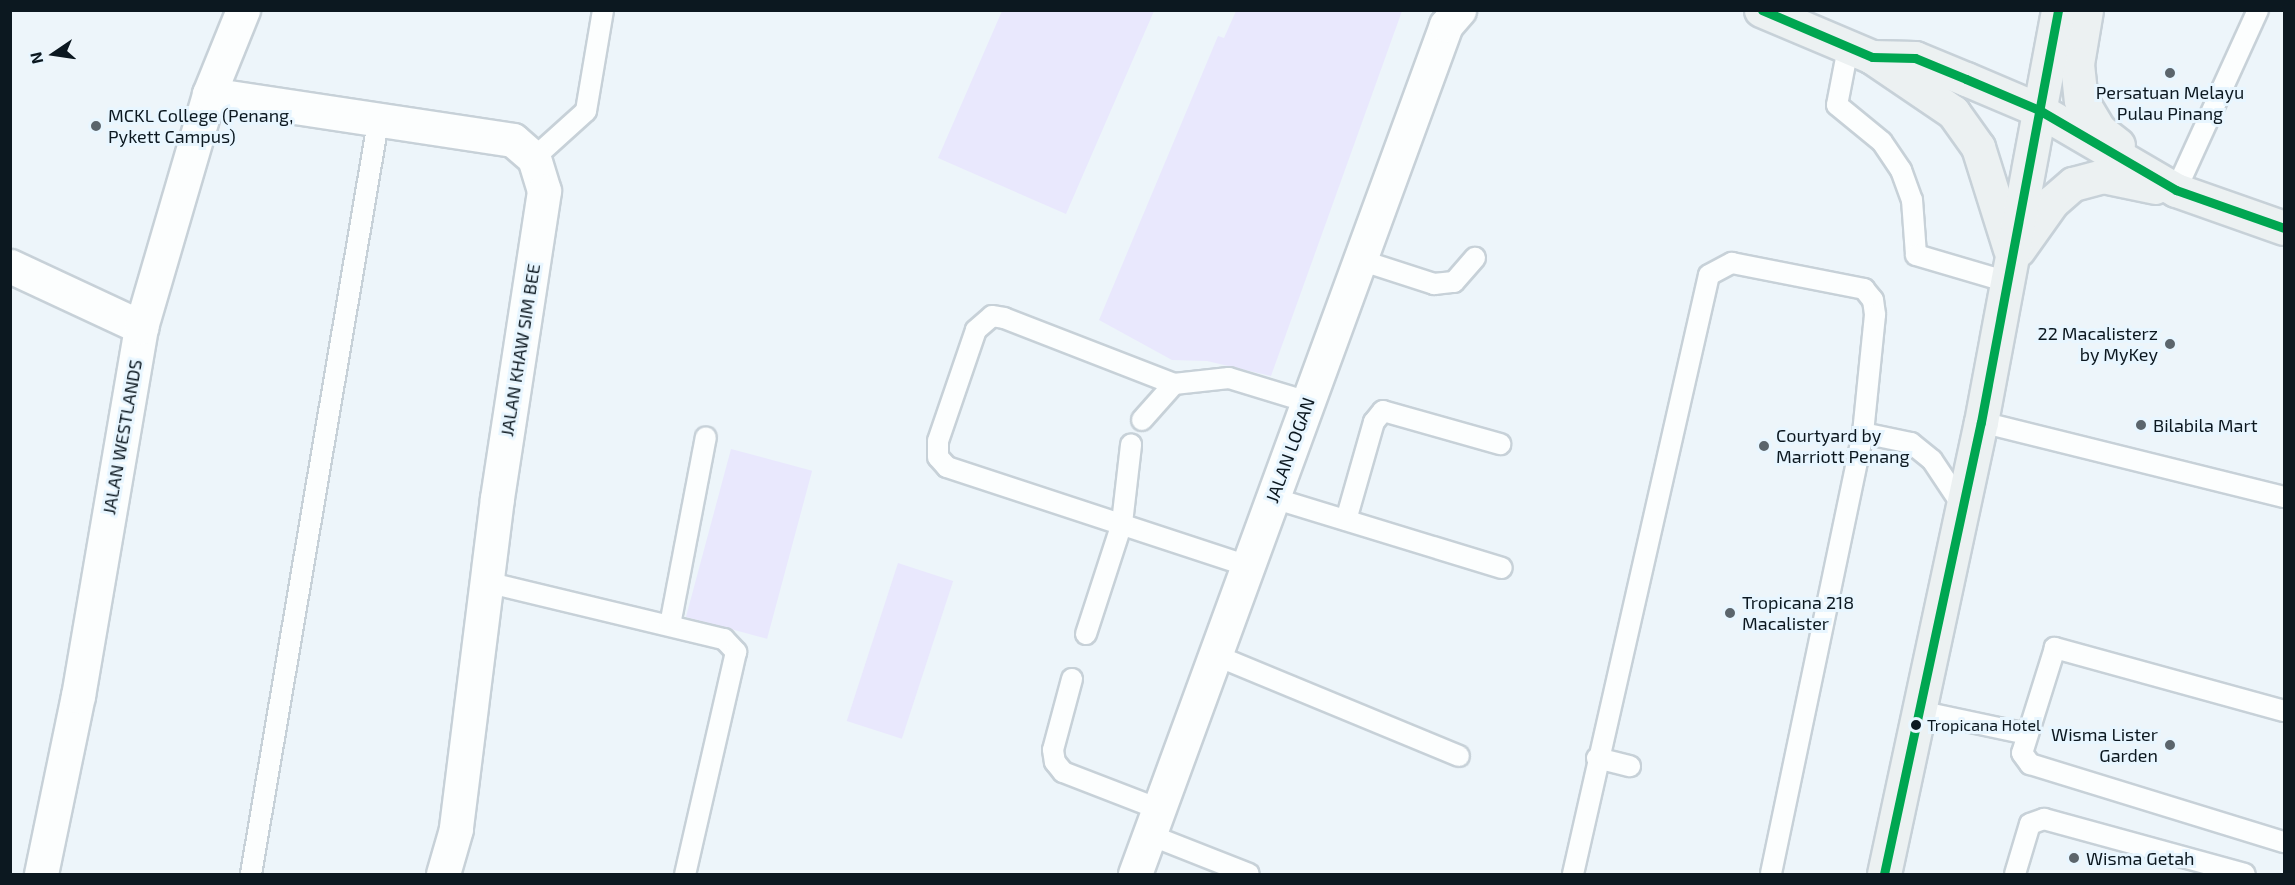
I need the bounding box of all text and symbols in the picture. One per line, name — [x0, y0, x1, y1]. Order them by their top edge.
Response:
north arrow — [24, 24, 84, 84]
text: N — [25, 50, 47, 66]
marker: Persatuan Melayu Pulau Pinang — [2163, 66, 2177, 80]
place label: Persatuan Melayu Pulau Pinang — [2096, 82, 2244, 124]
place label: MCKL College (Penang, Pykett Campus) — [108, 105, 294, 148]
marker: MCKL College (Penang, Pykett Campus) — [89, 119, 103, 133]
street label: JALAN KHAW SIM BEE — [496, 262, 544, 438]
place label: 22 Macalisterz by MyKey — [2038, 323, 2158, 366]
marker: 22 Macalisterz by MyKey — [2163, 337, 2177, 351]
street label: JALAN WESTLANDS — [98, 358, 146, 516]
street label: JALAN LOGAN — [1261, 394, 1319, 506]
place label: Bilabila Mart — [2153, 414, 2258, 436]
marker: Bilabila Mart — [2134, 418, 2148, 432]
place label: Courtyard by Marriott Penang — [1776, 425, 1910, 468]
marker: Courtyard by Marriott Penang — [1757, 439, 1771, 453]
place label: Tropicana 218 Macalister — [1742, 592, 1854, 634]
marker: Tropicana 218 Macalister — [1723, 606, 1737, 620]
place label: Tropicana Hotel — [1927, 715, 2041, 735]
marker: Tropicana Hotel — [1910, 719, 1922, 731]
place label: Wisma Lister Garden — [2051, 724, 2158, 766]
marker: Wisma Lister Garden — [2163, 738, 2177, 752]
place label: Wisma Getah — [2086, 847, 2195, 869]
marker: Wisma Getah — [2067, 851, 2081, 865]

